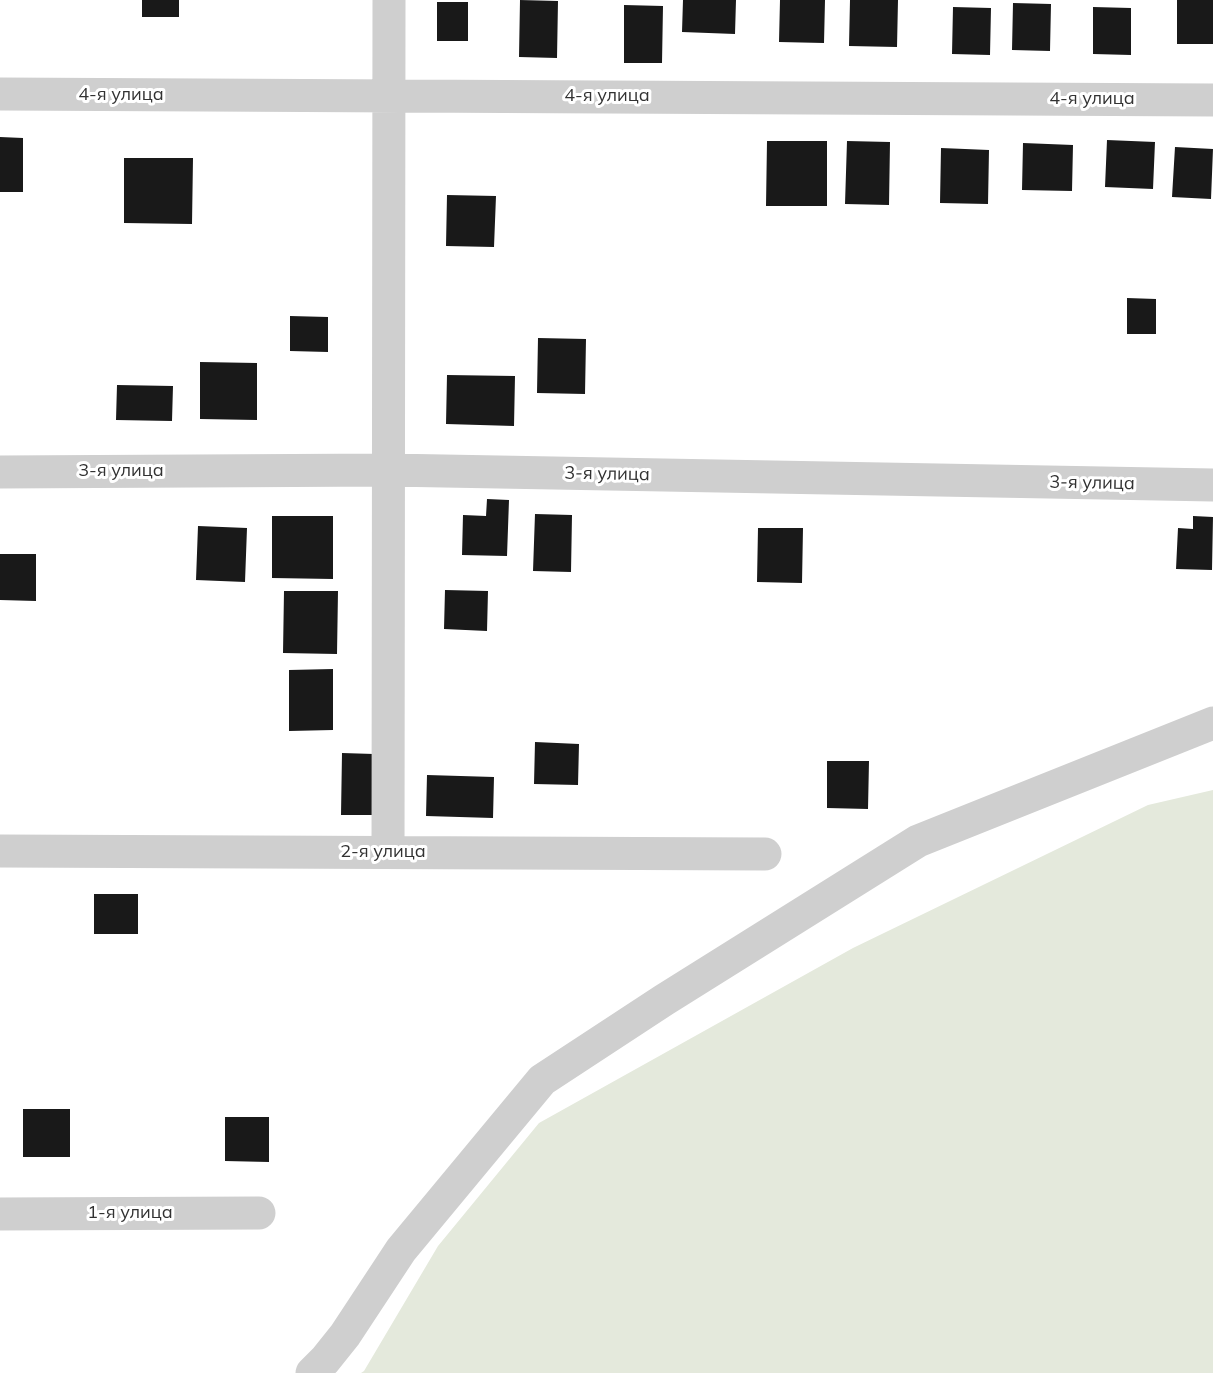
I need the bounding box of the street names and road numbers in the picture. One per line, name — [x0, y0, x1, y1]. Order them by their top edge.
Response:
street label: 4-я улица — [78, 84, 164, 106]
street label: 4-я улица — [564, 85, 650, 107]
street label: 4-я улица — [1049, 88, 1135, 110]
street label: 3-я улица — [78, 460, 164, 482]
street label: 3-я улица — [564, 462, 650, 486]
street label: 3-я улица — [1049, 471, 1135, 495]
street label: 2-я улица — [340, 841, 426, 863]
street label: 1-я улица — [87, 1202, 173, 1224]

